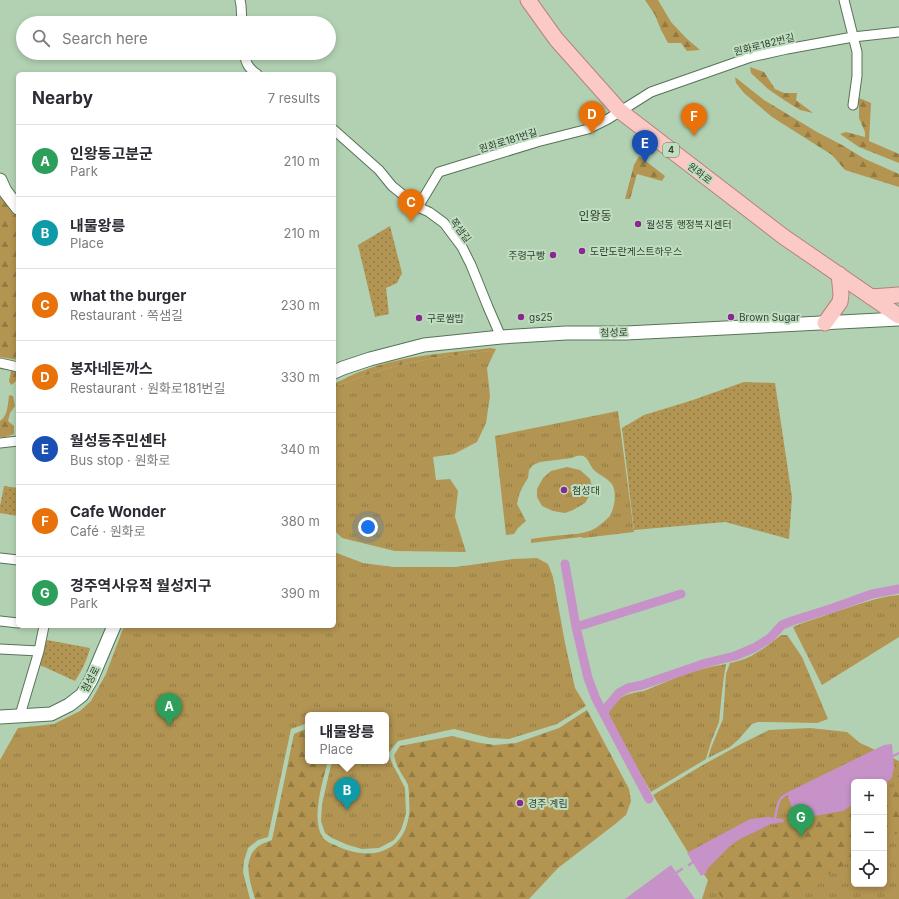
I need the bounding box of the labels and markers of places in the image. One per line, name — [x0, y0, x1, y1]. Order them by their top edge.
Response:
pin: D — [579, 101, 605, 134]
pin: F — [681, 103, 707, 136]
pin: E — [632, 130, 658, 163]
pin: C — [398, 189, 424, 222]
place label: 월성동 행정복지센터 — [646, 218, 732, 230]
marker: 월성동 행정복지센터 — [633, 219, 643, 229]
place label: 도란도란게스트하우스 — [590, 245, 682, 257]
marker: 도란도란게스트하우스 — [577, 246, 587, 256]
place label: 주령구빵 — [508, 249, 546, 261]
marker: 주령구빵 — [548, 250, 558, 260]
place label: gs25 — [529, 311, 553, 323]
place label: Brown Sugar — [739, 311, 800, 323]
place label: 구로쌈밥 — [427, 312, 465, 324]
marker: gs25 — [516, 312, 526, 322]
marker: Brown Sugar — [726, 312, 736, 322]
marker: 구로쌈밥 — [414, 313, 424, 323]
place label: 첨성대 — [572, 484, 600, 496]
marker: 첨성대 — [559, 485, 569, 495]
pin: A — [156, 693, 182, 726]
pin: B — [334, 777, 360, 810]
place label: 경주 계림 — [528, 797, 568, 809]
marker: 경주 계림 — [515, 798, 525, 808]
pin: G — [788, 804, 814, 837]

